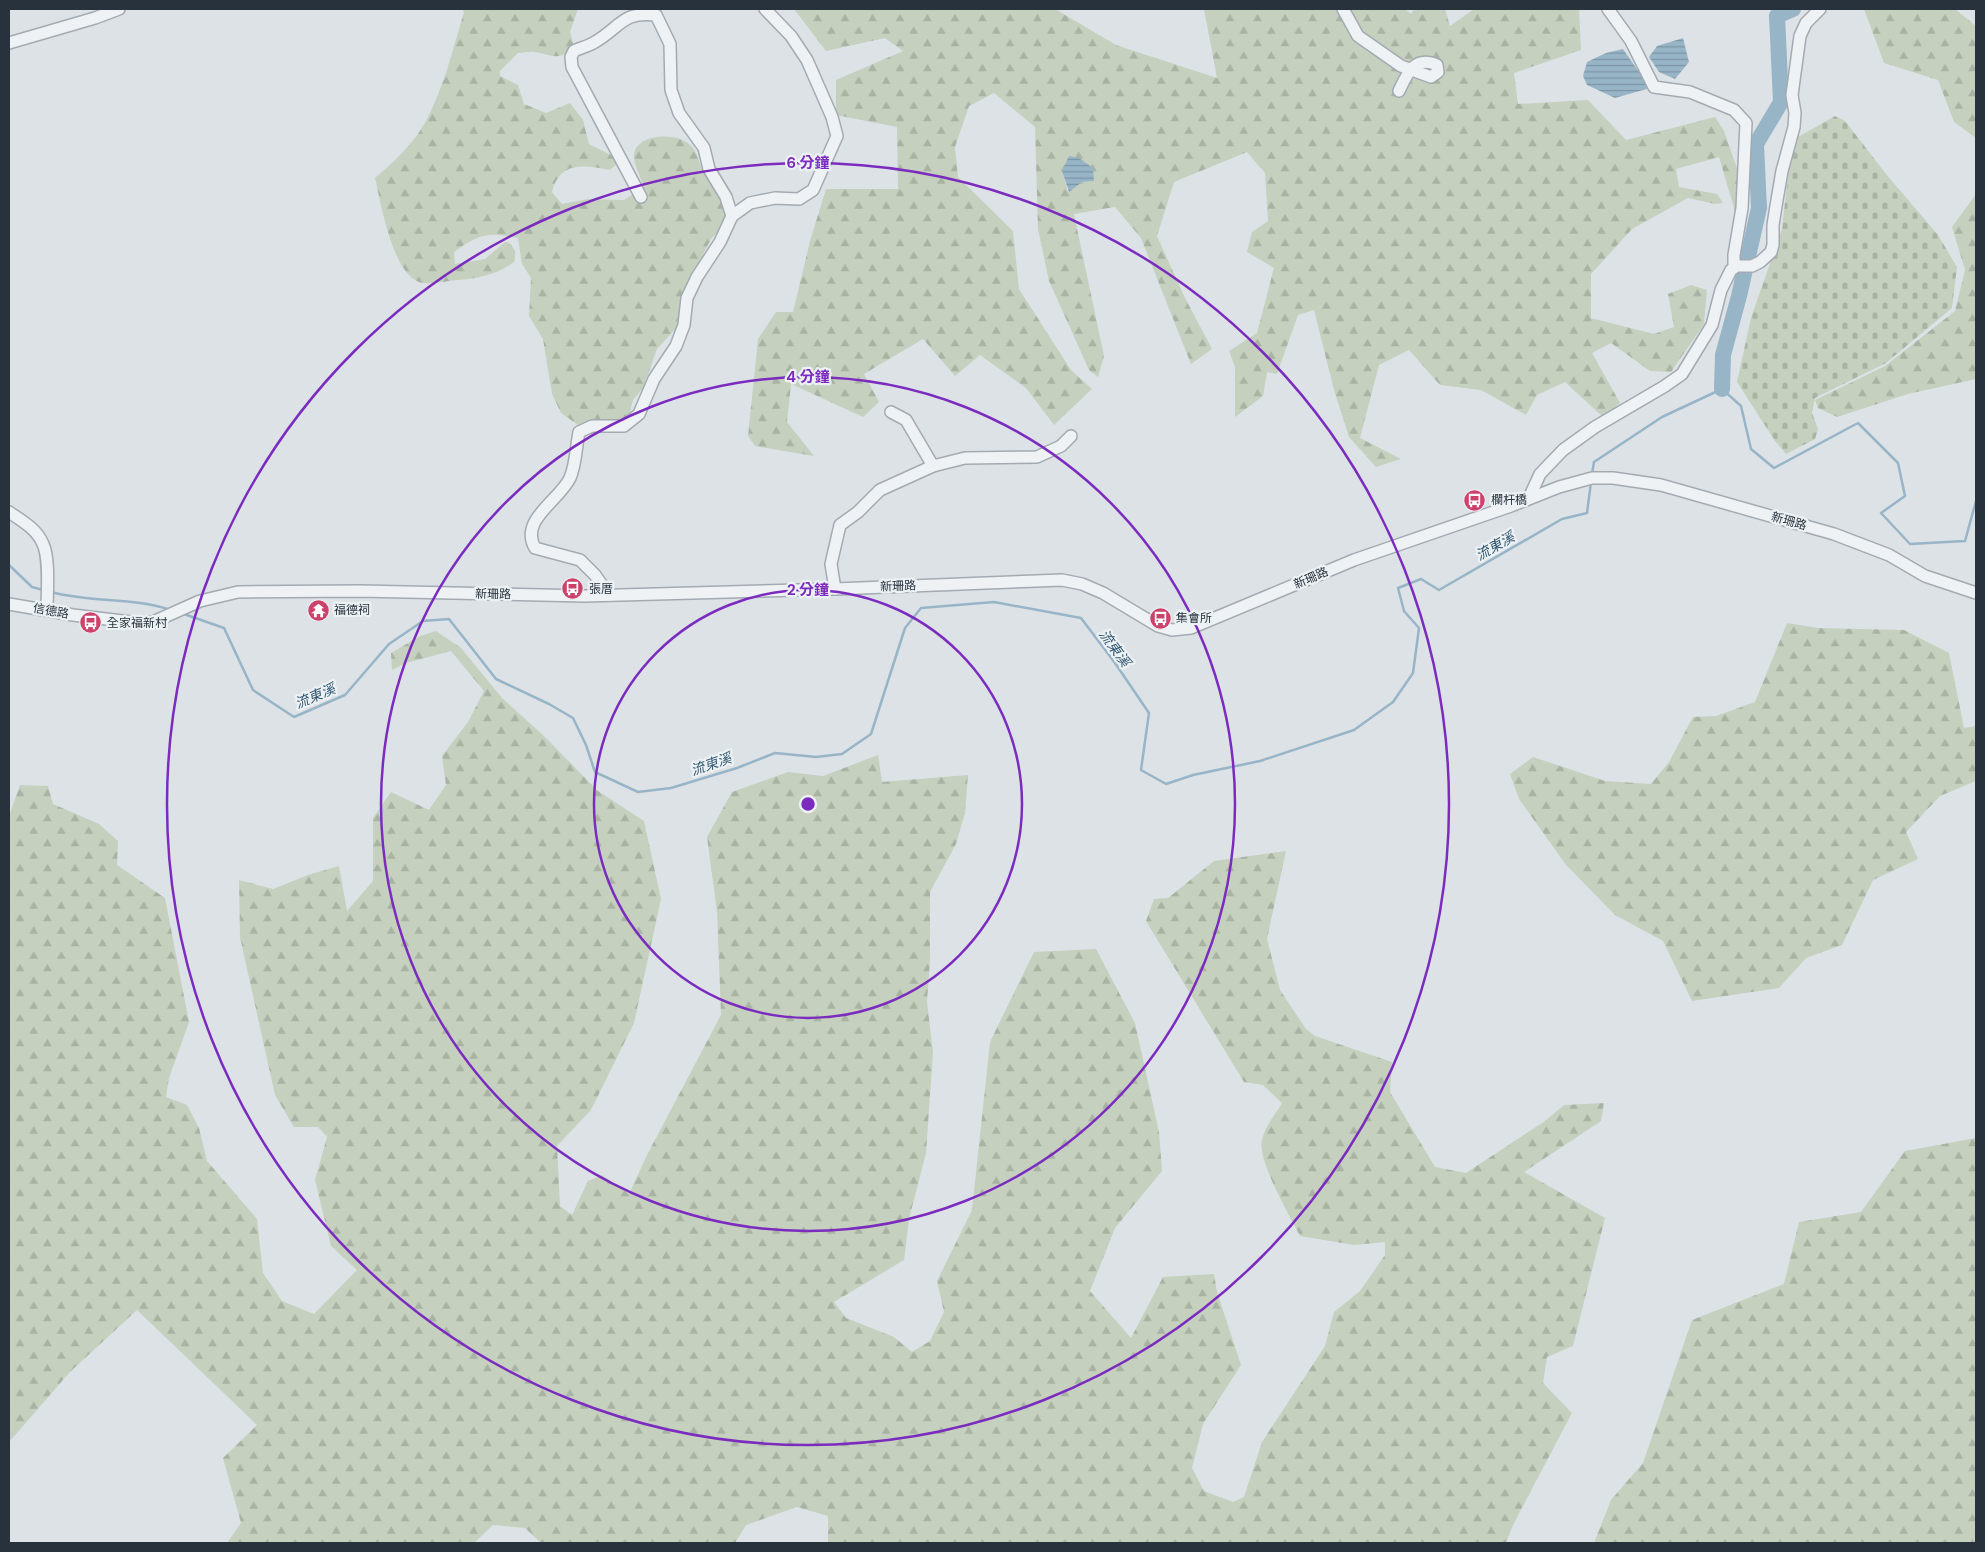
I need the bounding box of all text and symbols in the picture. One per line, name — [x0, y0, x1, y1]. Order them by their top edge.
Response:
text: 6 分鐘 — [786, 153, 830, 173]
text: 4 分鐘 — [786, 367, 830, 387]
bus stop icon: 欄杆橋 — [1463, 488, 1487, 512]
place label: 欄杆橋 — [1491, 492, 1527, 508]
street label: 新珊路 — [1769, 508, 1809, 534]
water label: 流東溪 — [1472, 527, 1519, 564]
street label: 新珊路 — [1291, 564, 1331, 592]
bus stop icon: 張厝 — [561, 577, 585, 601]
street label: 新珊路 — [880, 577, 916, 595]
text: 2 分鐘 — [787, 580, 829, 600]
place label: 張厝 — [589, 581, 613, 597]
street label: 新珊路 — [475, 586, 511, 602]
temple icon: 福德祠 — [306, 598, 330, 622]
street label: 信德路 — [32, 600, 70, 622]
place label: 福德祠 — [334, 602, 370, 618]
bus stop icon: 集會所 — [1148, 606, 1172, 630]
place label: 集會所 — [1176, 610, 1212, 626]
bus stop icon: 全家福新村 — [79, 611, 103, 635]
place label: 全家福新村 — [107, 615, 168, 631]
water label: 流東溪 — [1095, 626, 1136, 672]
water label: 流東溪 — [292, 679, 340, 712]
water label: 流東溪 — [688, 748, 736, 779]
centre of rings — [799, 795, 817, 813]

